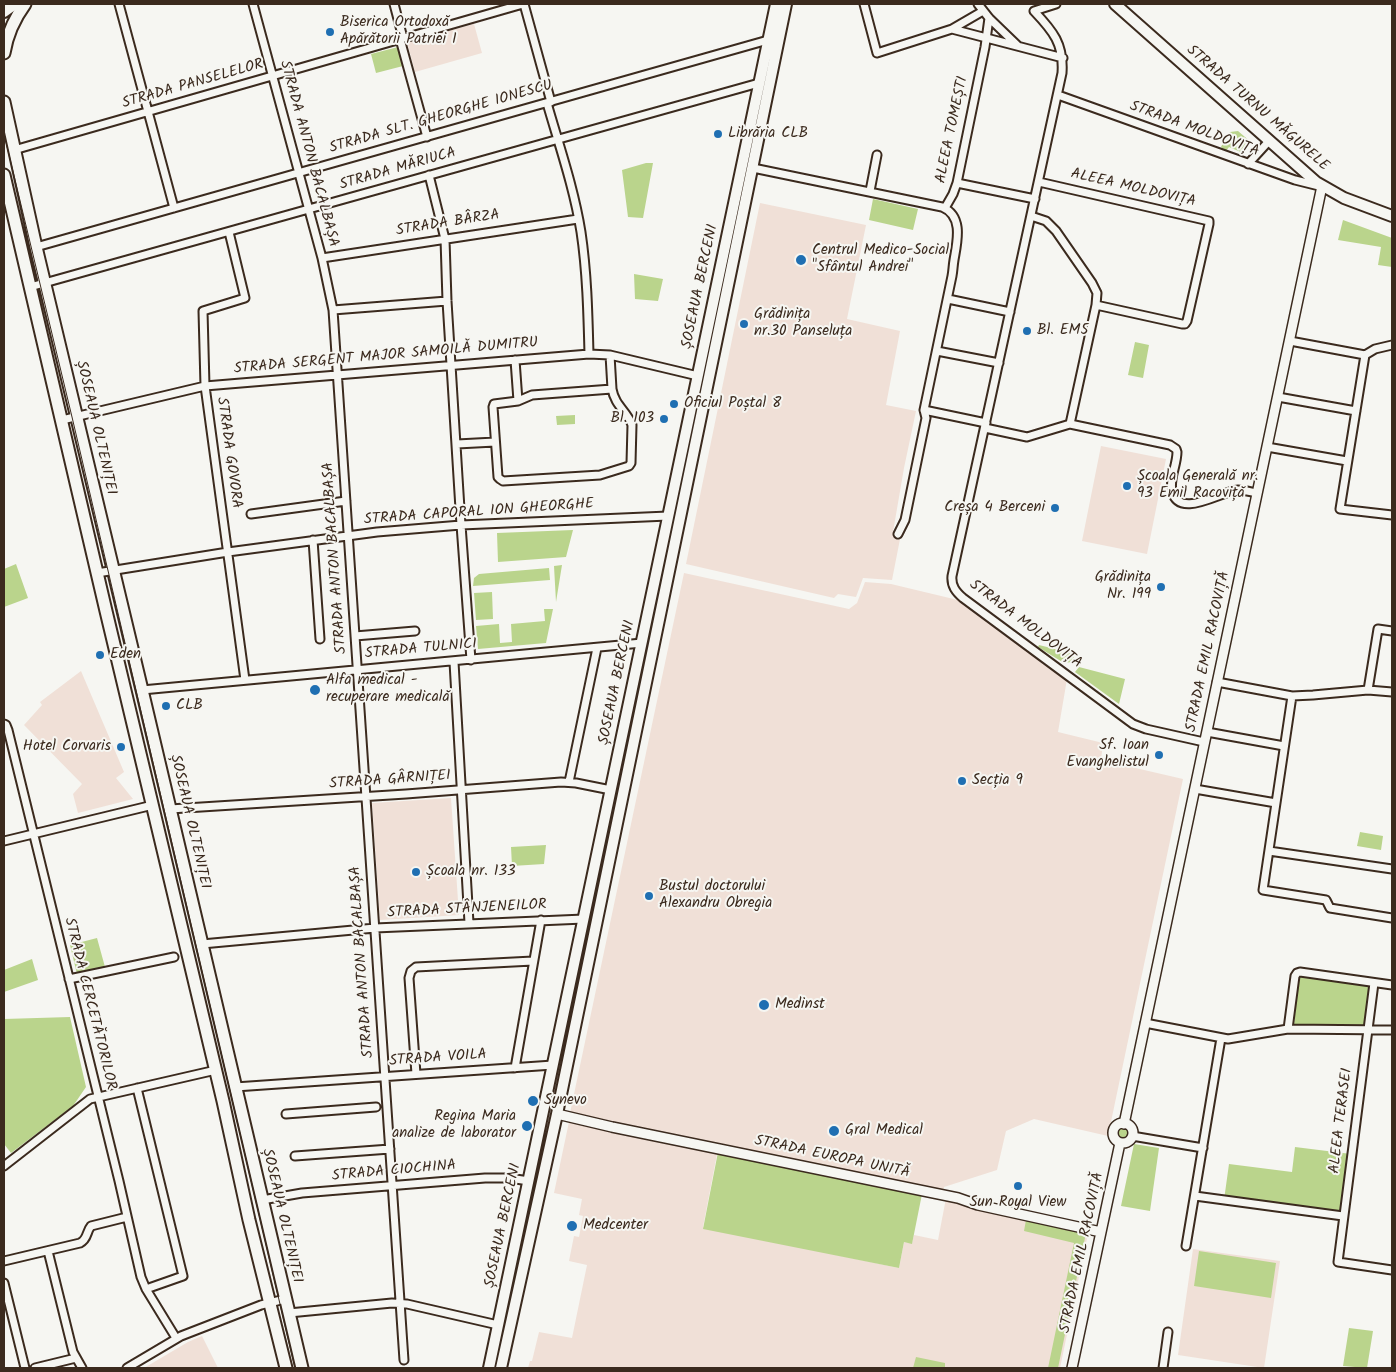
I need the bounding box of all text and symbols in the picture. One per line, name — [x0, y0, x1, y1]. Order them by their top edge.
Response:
place label: Biserica Ortodoxă Apărătorii Patriei I — [340, 14, 457, 49]
marker: Biserica Ortodoxă Apărătorii Patriei I — [324, 26, 336, 38]
street label: STRADA TURNU MĂGURELE — [1182, 42, 1332, 176]
street label: STRADA PANSELELOR — [120, 56, 266, 114]
street label: STRADA ANTON BACALBAȘA — [274, 59, 342, 249]
street label: ALEEA TOMEȘTI — [933, 75, 973, 185]
street label: STRADA SLT. GHEORGHE IONESCU — [327, 78, 555, 158]
street label: STRADA MOLDOVIȚA — [1127, 98, 1261, 162]
place label: Librăria CLB — [728, 125, 808, 143]
marker: Librăria CLB — [712, 128, 724, 140]
street label: STRADA MĂRIUCA — [338, 145, 458, 195]
street label: ALEEA MOLDOVIȚA — [1069, 166, 1197, 212]
street label: STRADA BÂRZA — [395, 207, 501, 241]
street label: ȘOSEAUA BERCENI — [679, 223, 723, 351]
place label: Centrul Medico-Social "Sfântul Andrei" — [812, 242, 949, 277]
marker: Centrul Medico-Social "Sfântul Andrei" — [794, 253, 808, 267]
place label: Grădinița nr.30 Panseluța — [754, 306, 852, 341]
marker: Grădinița nr.30 Panseluța — [738, 318, 750, 330]
place label: Bl. EM5 — [1037, 322, 1088, 340]
marker: Bl. EM5 — [1021, 325, 1033, 337]
street label: STRADA SERGENT MAJOR SAMOILĂ DUMITRU — [233, 335, 539, 379]
street label: ȘOSEAUA OLTENIȚEI — [71, 359, 119, 497]
place label: Oficiul Poștal 8 — [684, 395, 781, 413]
street label: STRADA GOVORA — [211, 396, 245, 510]
marker: Oficiul Poștal 8 — [668, 398, 680, 410]
place label: Bl. 103 — [610, 410, 654, 428]
marker: Bl. 103 — [658, 413, 670, 425]
street label: STRADA ANTON BACALBAȘA — [320, 462, 352, 654]
place label: Școala Generală nr. 93 Emil Racoviță — [1137, 468, 1258, 503]
marker: Școala Generală nr. 93 Emil Racoviță — [1121, 480, 1133, 492]
street label: STRADA CAPORAL ION GHEORGHE — [364, 496, 594, 530]
place label: Creșa 4 Berceni — [944, 499, 1045, 517]
marker: Creșa 4 Berceni — [1049, 502, 1061, 514]
place label: Grădinița Nr. 199 — [1095, 569, 1151, 604]
street label: STRADA EMIL RACOVIȚĂ — [1183, 570, 1235, 734]
street label: STRADA MOLDOVIȚA — [965, 577, 1085, 673]
marker: Grădinița Nr. 199 — [1155, 581, 1167, 593]
street label: ȘOSEAUA BERCENI — [596, 619, 640, 747]
street label: STRADA TULNICI — [364, 636, 478, 664]
place label: Eden — [110, 646, 141, 664]
marker: Eden — [94, 649, 106, 661]
place label: Alfa medical - recuperare medicală — [326, 672, 449, 707]
marker: Alfa medical - recuperare medicală — [308, 683, 322, 697]
place label: CLB — [176, 697, 203, 715]
marker: CLB — [160, 700, 172, 712]
place label: Sf. Ioan Evanghelistul — [1067, 737, 1149, 772]
place label: Hotel Corvaris — [23, 738, 111, 756]
marker: Hotel Corvaris — [115, 741, 127, 753]
marker: Sf. Ioan Evanghelistul — [1153, 749, 1165, 761]
street label: ȘOSEAUA OLTENIȚEI — [165, 753, 213, 891]
street label: STRADA GÂRNIȚEI — [329, 768, 451, 794]
place label: Secția 9 — [972, 772, 1023, 790]
marker: Secția 9 — [956, 775, 968, 787]
place label: Școala nr. 133 — [426, 863, 516, 881]
street label: STRADA ANTON BACALBAȘA — [347, 866, 379, 1058]
marker: Școala nr. 133 — [410, 866, 422, 878]
place label: Bustul doctorului Alexandru Obregia — [659, 878, 772, 913]
marker: Bustul doctorului Alexandru Obregia — [643, 890, 655, 902]
street label: STRADA STÂNJENEILOR — [387, 897, 547, 923]
street label: STRADA CERCETĂTORILOR — [59, 916, 119, 1092]
place label: Medinst — [775, 996, 825, 1014]
marker: Medinst — [757, 998, 771, 1012]
street label: STRADA VOILA — [389, 1047, 487, 1071]
street label: ALEEA TERASEI — [1327, 1067, 1357, 1175]
place label: Synevo — [544, 1092, 587, 1110]
marker: Synevo — [526, 1094, 540, 1108]
place label: Regina Maria analize de laborator — [392, 1108, 516, 1143]
marker: Regina Maria analize de laborator — [520, 1119, 534, 1133]
place label: Gral Medical — [845, 1122, 923, 1140]
marker: Gral Medical — [827, 1124, 841, 1138]
street label: STRADA EUROPA UNITĂ — [753, 1133, 911, 1183]
street label: ȘOSEAUA OLTENIȚEI — [257, 1147, 305, 1285]
street label: STRADA CIOCHINA — [331, 1158, 457, 1186]
street label: ȘOSEAUA BERCENI — [482, 1162, 526, 1290]
street label: STRADA EMIL RACOVIȚĂ — [1057, 1171, 1109, 1335]
marker: Sun Royal View — [1012, 1180, 1024, 1192]
place label: Sun Royal View — [970, 1194, 1066, 1212]
place label: Medcenter — [583, 1217, 648, 1235]
marker: Medcenter — [565, 1219, 579, 1233]

